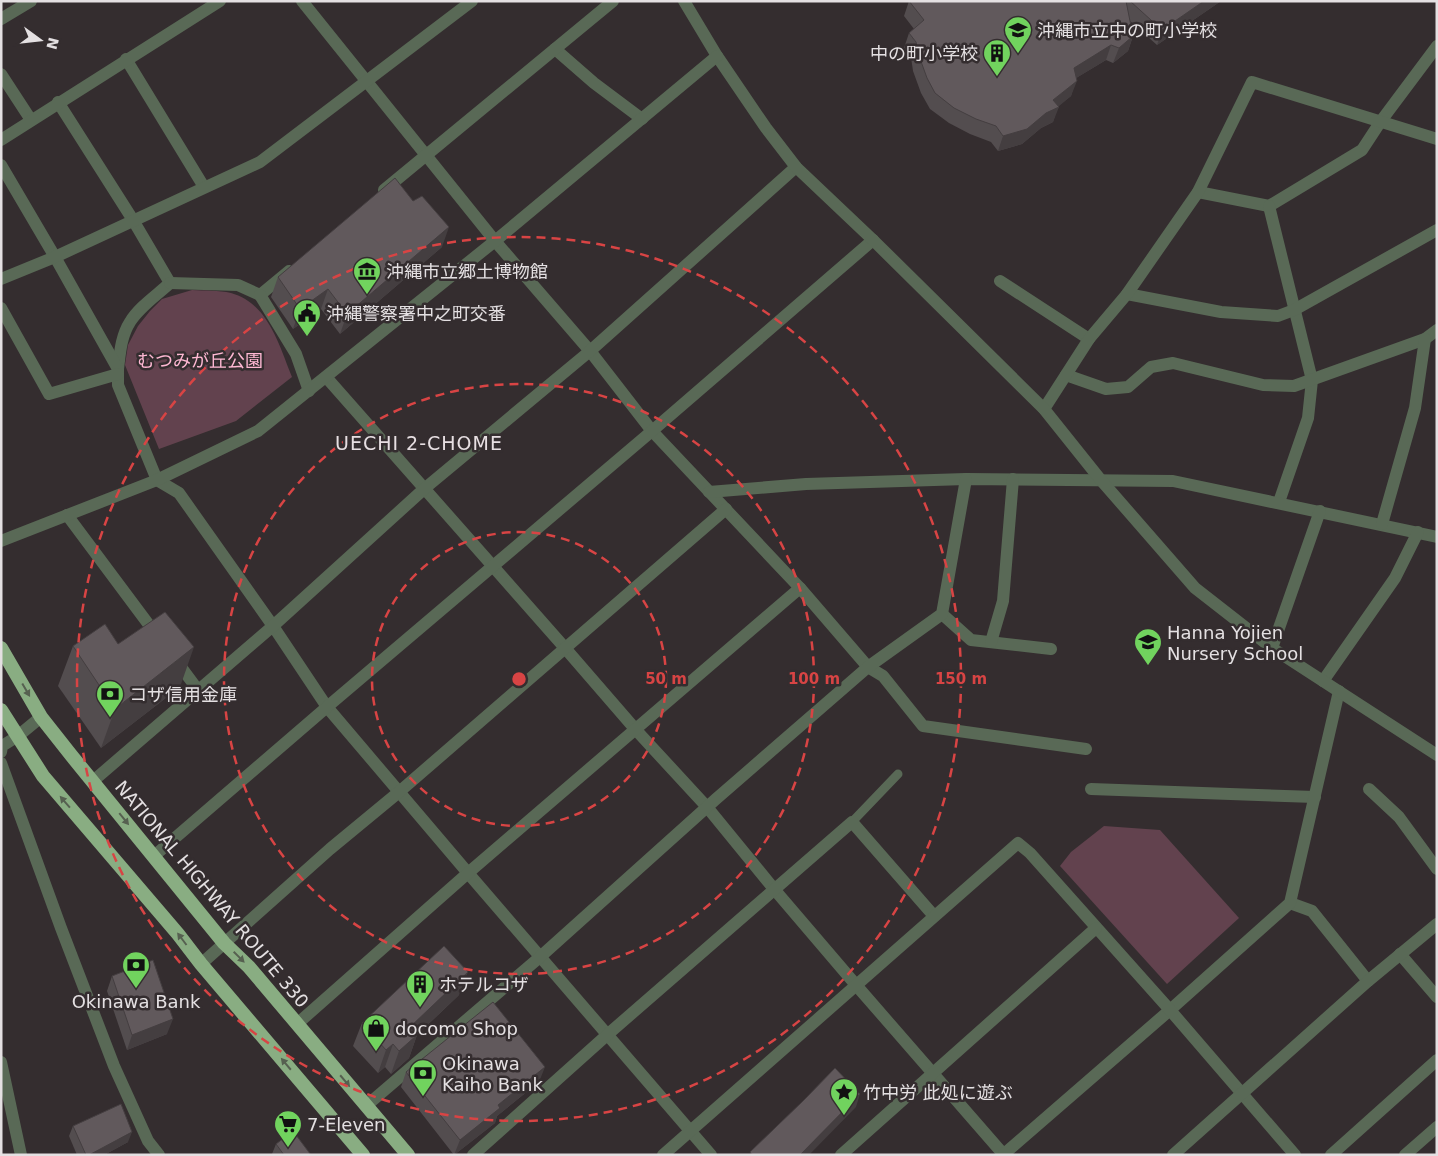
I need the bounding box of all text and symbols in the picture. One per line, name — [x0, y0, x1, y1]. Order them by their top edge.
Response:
north arrow — [15, 15, 65, 65]
school or university icon: 沖縄市立中の町小学校 — [1003, 15, 1033, 54]
place label: 沖縄市立中の町小学校 — [1037, 20, 1217, 41]
text: N — [43, 36, 62, 51]
building icon: 中の町小学校 — [982, 38, 1012, 77]
place label: 中の町小学校 — [870, 43, 978, 64]
museum icon: 沖縄市立郷土博物館 — [352, 256, 382, 295]
place label: 沖縄市立郷土博物館 — [386, 261, 548, 282]
public building icon: 沖縄警察署中之町交番 — [292, 298, 322, 337]
place label: 沖縄警察署中之町交番 — [326, 303, 506, 324]
park label: むつみが丘公園 — [137, 350, 263, 371]
district label: UECHI 2-CHOME — [335, 432, 503, 454]
place label: Hanna Yojien Nursery School — [1167, 622, 1303, 664]
school or university icon: Hanna Yojien Nursery School — [1133, 627, 1163, 666]
centre of rings — [510, 670, 528, 688]
text: 50 m — [645, 670, 687, 688]
text: 100 m — [788, 670, 840, 688]
text: 150 m — [935, 670, 987, 688]
bank icon: コザ信用金庫 — [95, 679, 125, 718]
one-way arrow — [21, 683, 30, 697]
place label: コザ信用金庫 — [129, 684, 237, 705]
street label: NATIONAL HIGHWAY ROUTE 330 — [111, 776, 313, 1012]
one-way arrow — [60, 796, 71, 809]
one-way arrow — [118, 812, 129, 825]
one-way arrow — [177, 933, 188, 946]
bank icon: Okinawa Bank — [121, 950, 151, 989]
one-way arrow — [233, 951, 245, 963]
building icon: ホテルコザ — [405, 969, 435, 1008]
place label: ホテルコザ — [439, 974, 529, 995]
place label: Okinawa Bank — [72, 991, 201, 1012]
shop icon: docomo Shop — [361, 1013, 391, 1052]
place label: docomo Shop — [395, 1018, 518, 1039]
place label: Okinawa Kaiho Bank — [442, 1053, 543, 1095]
one-way arrow — [281, 1058, 292, 1071]
bank icon: Okinawa Kaiho Bank — [408, 1058, 438, 1097]
one-way arrow — [339, 1074, 350, 1087]
place icon: 竹中労 此処に遊ぶ — [829, 1077, 859, 1116]
place label: 竹中労 此処に遊ぶ — [863, 1082, 1013, 1103]
supermarket icon: 7-Eleven — [273, 1109, 303, 1148]
place label: 7-Eleven — [307, 1114, 386, 1135]

